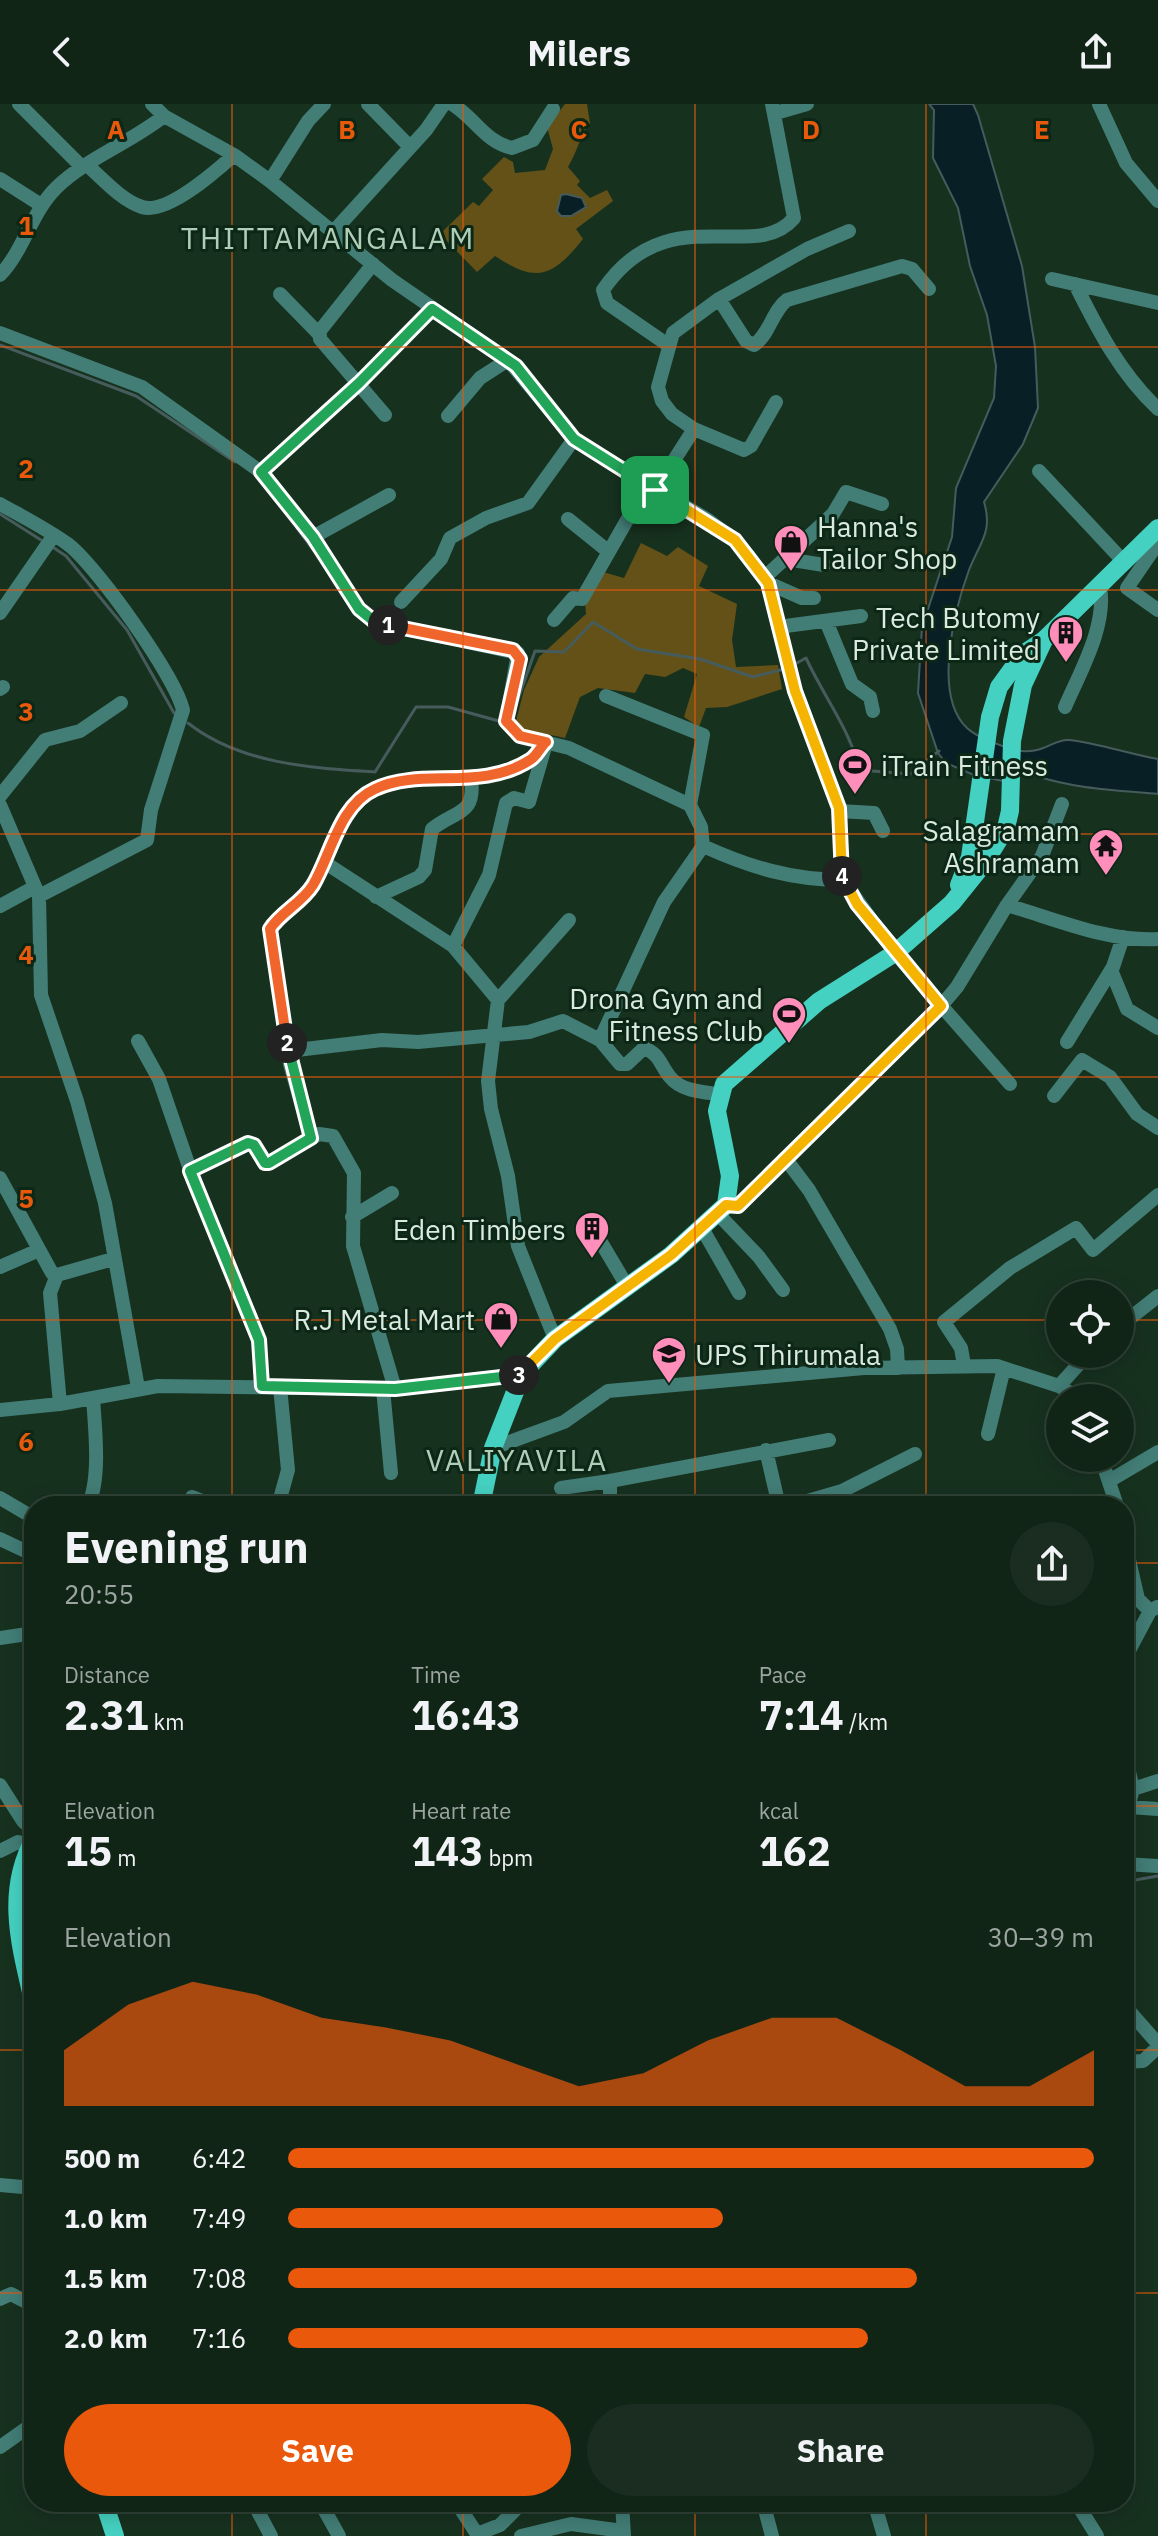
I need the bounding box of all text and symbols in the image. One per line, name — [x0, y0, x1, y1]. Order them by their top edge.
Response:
text: Milers — [527, 29, 631, 76]
icon: back — [40, 30, 84, 74]
icon: share — [1074, 30, 1118, 74]
text: A — [107, 112, 125, 146]
text: B — [338, 112, 356, 146]
text: C — [571, 112, 588, 146]
text: D — [802, 112, 820, 146]
text: E — [1034, 112, 1050, 146]
text: 1 — [18, 208, 34, 242]
district label: THITTAMANGALAM — [181, 218, 475, 257]
text: 2 — [18, 451, 34, 485]
pin — [621, 456, 689, 524]
icon: arrive — [633, 468, 677, 512]
place label: Hanna's Tailor Shop — [817, 508, 957, 577]
shop icon: Hanna's Tailor Shop — [772, 523, 810, 573]
place label: Tech Butomy Private Limited — [852, 599, 1040, 668]
pin: 1 — [368, 605, 408, 645]
text: 1 — [381, 610, 395, 639]
building icon: Tech Butomy Private Limited — [1047, 614, 1085, 664]
text: 3 — [18, 694, 34, 728]
sports icon: iTrain Fitness — [836, 746, 874, 796]
place label: iTrain Fitness — [881, 747, 1048, 784]
place label: Salagramam Ashramam — [922, 812, 1080, 881]
temple icon: Salagramam Ashramam — [1087, 827, 1125, 877]
pin: 4 — [822, 856, 862, 896]
text: 4 — [835, 861, 849, 890]
text: 4 — [18, 937, 34, 971]
place label: Drona Gym and Fitness Club — [569, 980, 763, 1049]
sports icon: Drona Gym and Fitness Club — [770, 995, 808, 1045]
pin: 2 — [267, 1023, 307, 1063]
text: 2 — [280, 1028, 294, 1057]
text: 5 — [18, 1181, 34, 1215]
building icon: Eden Timbers — [573, 1210, 611, 1260]
place label: Eden Timbers — [393, 1211, 566, 1248]
map controls — [1046, 1280, 1134, 1472]
button: locate — [1046, 1280, 1134, 1368]
shop icon: R.J Metal Mart — [482, 1300, 520, 1350]
place label: R.J Metal Mart — [294, 1301, 475, 1338]
school or university icon: UPS Thirumala — [650, 1335, 688, 1385]
place label: UPS Thirumala — [695, 1336, 881, 1373]
pin: 3 — [499, 1355, 539, 1395]
text: 3 — [512, 1360, 526, 1389]
button: layers — [1046, 1384, 1134, 1472]
text: 6 — [18, 1424, 34, 1458]
district label: VALIYAVILA — [426, 1440, 608, 1479]
text: Evening run — [64, 1518, 309, 1575]
button: share — [1010, 1522, 1094, 1606]
text: 20:55 — [64, 1577, 134, 1611]
text: Distance — [64, 1660, 150, 1689]
text: Time — [411, 1660, 461, 1689]
text: Pace — [759, 1660, 807, 1689]
text: 2.31 — [64, 1689, 148, 1741]
text: 16:43 — [411, 1689, 521, 1741]
text: 7:14 — [759, 1689, 844, 1741]
text: km — [148, 1707, 184, 1736]
text: /km — [844, 1707, 888, 1736]
text: Elevation — [64, 1796, 155, 1825]
text: Heart rate — [411, 1796, 511, 1825]
text: kcal — [759, 1796, 799, 1825]
text: 15 — [64, 1825, 112, 1877]
text: 143 — [411, 1825, 483, 1877]
text: 162 — [759, 1825, 831, 1877]
text: m — [112, 1843, 136, 1872]
text: bpm — [483, 1843, 533, 1872]
text: Elevation — [64, 1920, 172, 1954]
text: 30–39 m — [987, 1920, 1094, 1954]
text: 500 m — [64, 2141, 140, 2175]
text: 6:42 — [192, 2141, 246, 2175]
text: 1.0 km — [64, 2201, 148, 2235]
text: 7:49 — [192, 2201, 246, 2235]
text: 1.5 km — [64, 2261, 148, 2295]
text: 7:08 — [192, 2261, 246, 2295]
text: 2.0 km — [64, 2321, 148, 2355]
text: 7:16 — [192, 2321, 246, 2355]
button: Save — [64, 2404, 571, 2496]
button: Share — [587, 2404, 1094, 2496]

